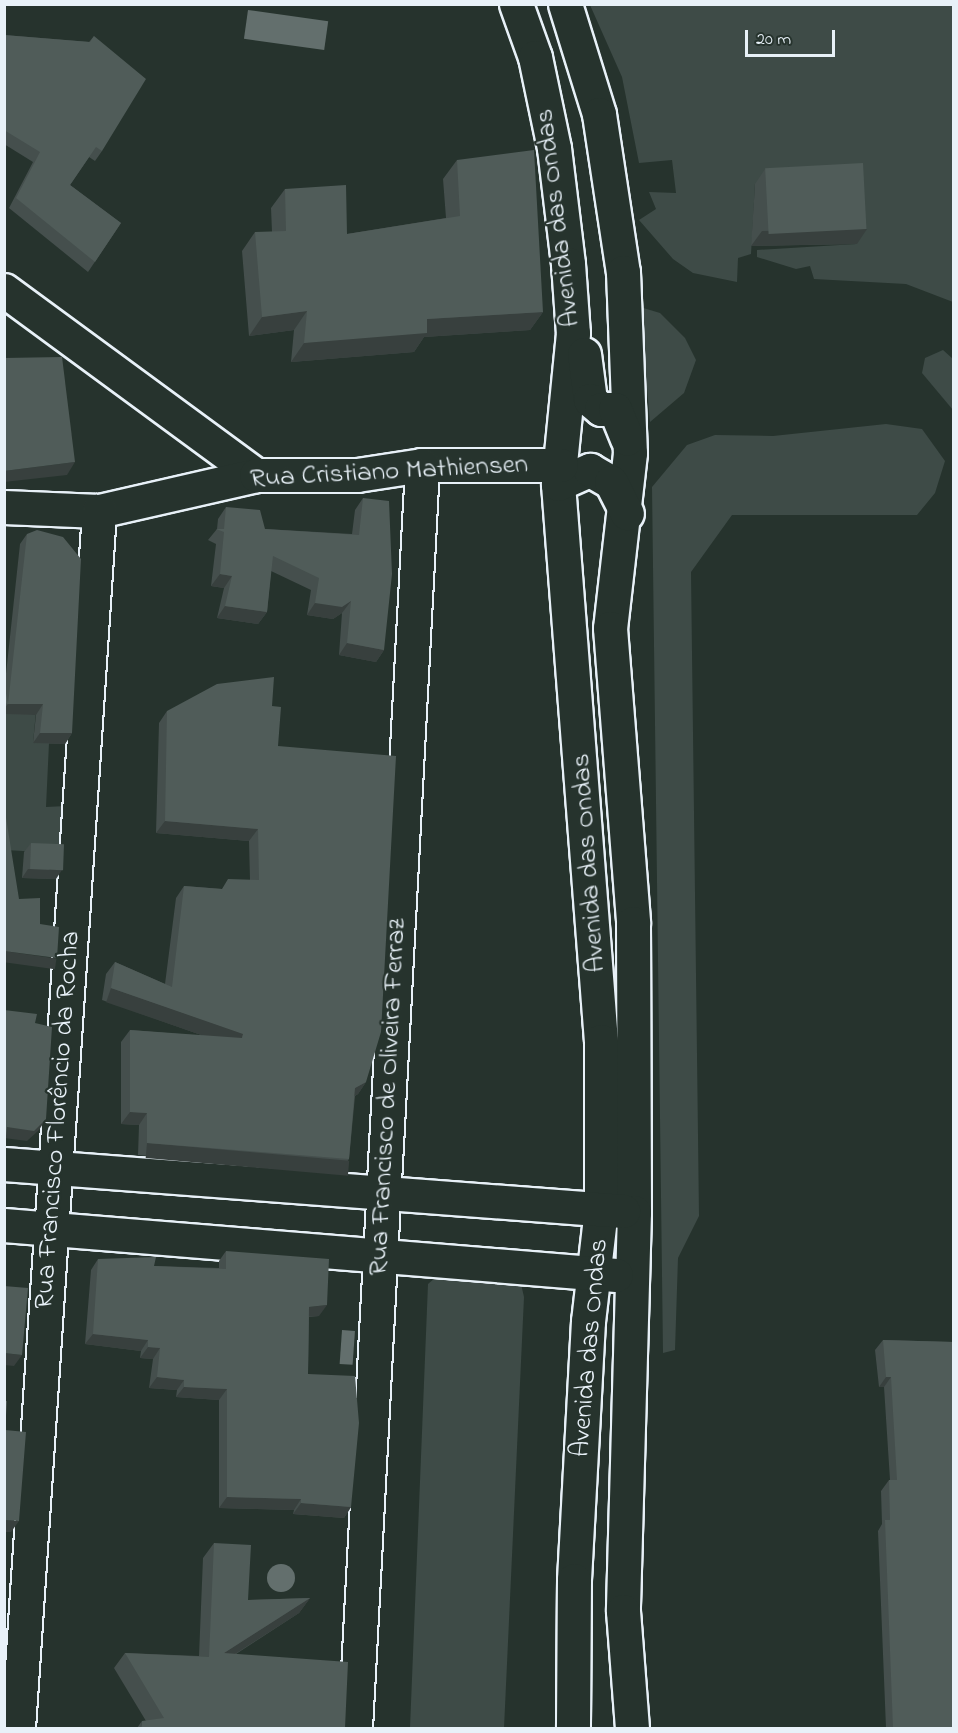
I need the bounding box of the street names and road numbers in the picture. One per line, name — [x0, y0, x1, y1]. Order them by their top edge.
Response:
street label: Avenida das Ondas — [529, 107, 587, 329]
street label: Rua Cristiano Mathiensen — [249, 449, 529, 495]
street label: Avenida das Ondas — [565, 752, 613, 974]
street label: Rua Francisco de Oliveira Ferraz — [362, 917, 414, 1277]
street label: Rua Francisco Florêncio da Rocha — [29, 930, 87, 1310]
street label: Avenida das Ondas — [564, 1237, 616, 1459]

